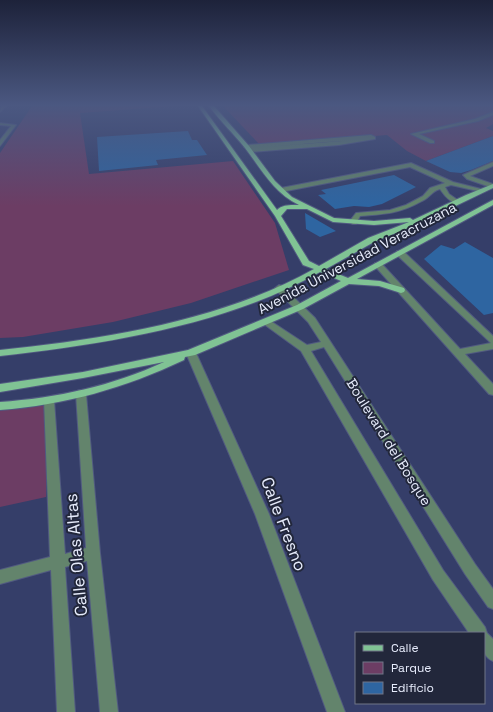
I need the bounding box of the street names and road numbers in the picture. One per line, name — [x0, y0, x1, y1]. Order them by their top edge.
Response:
street label: Avenida Universidad Veracruzana — [255, 198, 459, 318]
street label: Boulevard del Bosque — [343, 375, 435, 509]
street label: Calle Fresno — [256, 474, 312, 574]
street label: Calle Olas Altas — [60, 493, 92, 617]

